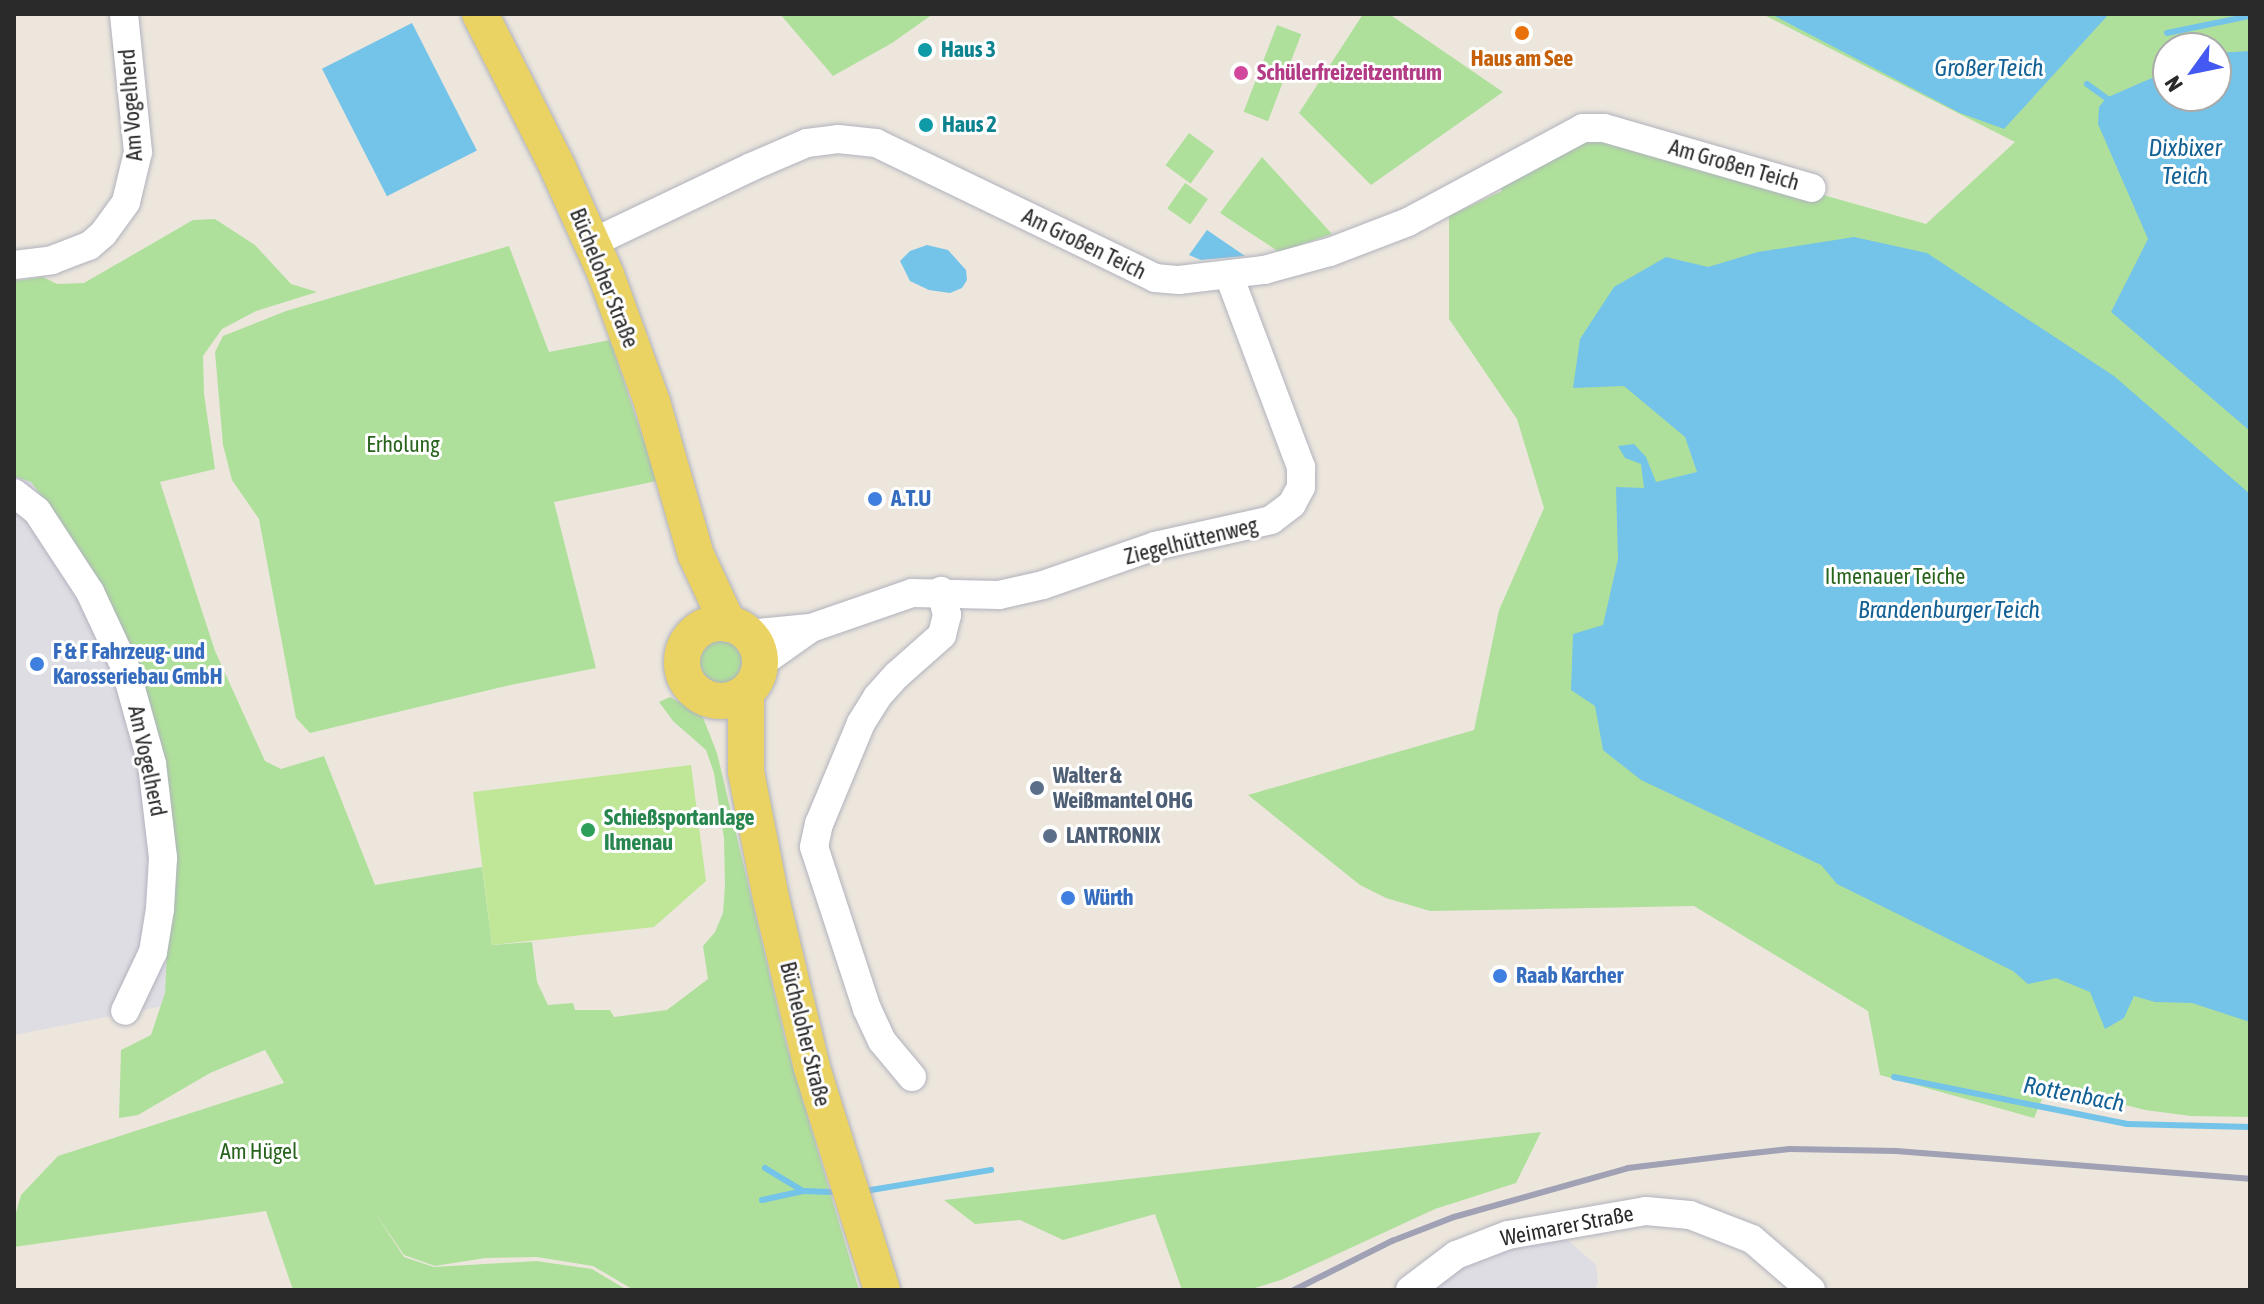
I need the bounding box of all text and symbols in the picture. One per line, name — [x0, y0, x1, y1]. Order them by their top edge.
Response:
marker: Haus am See — [1513, 24, 1531, 42]
north arrow — [2152, 32, 2232, 112]
place label: Haus 3 — [941, 37, 996, 63]
marker: Haus 3 — [916, 41, 934, 59]
place label: Haus am See — [1471, 46, 1573, 72]
street label: Am Vogelherd — [114, 48, 148, 162]
water label: Großer Teich — [1935, 54, 2043, 82]
place label: Schülerfreizeitzentrum — [1257, 60, 1442, 86]
marker: Schülerfreizeitzentrum — [1232, 64, 1250, 82]
text: N — [2159, 71, 2188, 97]
place label: Haus 2 — [942, 112, 997, 138]
marker: Haus 2 — [917, 116, 935, 134]
street label: Am Großen Teich — [1666, 134, 1802, 196]
water label: Dixbixer Teich — [2149, 134, 2221, 190]
street label: Am Großen Teich — [1018, 203, 1150, 285]
street label: Bücheloher Straße — [564, 204, 644, 352]
park label: Erholung — [366, 432, 440, 458]
place label: A.T.U — [891, 486, 931, 512]
marker: A.T.U — [866, 490, 884, 508]
street label: Ziegelhüttenweg — [1122, 512, 1260, 570]
park label: Ilmenauer Teiche — [1825, 564, 1965, 590]
water label: Brandenburger Teich — [1858, 596, 2040, 624]
place label: F & F Fahrzeug- und Karosseriebau GmbH — [53, 638, 222, 690]
marker: F & F Fahrzeug- und Karosseriebau GmbH — [28, 655, 46, 673]
street label: Am Vogelherd — [122, 703, 172, 819]
place label: Walter & Weißmantel OHG — [1053, 762, 1193, 814]
marker: Walter & Weißmantel OHG — [1028, 779, 1046, 797]
place label: Schießsportanlage Ilmenau — [604, 804, 755, 856]
marker: Schießsportanlage Ilmenau — [579, 821, 597, 839]
place label: LANTRONIX — [1066, 823, 1160, 849]
marker: LANTRONIX — [1041, 827, 1059, 845]
place label: Würth — [1084, 885, 1134, 911]
marker: Würth — [1059, 889, 1077, 907]
street label: Bücheloher Straße — [774, 959, 836, 1109]
place label: Raab Karcher — [1516, 963, 1623, 989]
marker: Raab Karcher — [1491, 967, 1509, 985]
water label: Rottenbach — [2021, 1070, 2127, 1118]
park label: Am Hügel — [220, 1139, 298, 1165]
street label: Weimarer Straße — [1498, 1200, 1636, 1252]

